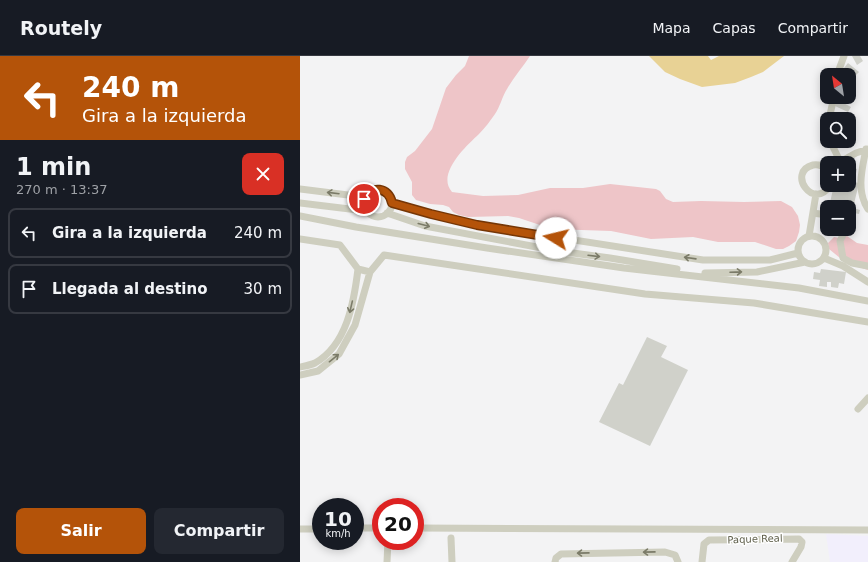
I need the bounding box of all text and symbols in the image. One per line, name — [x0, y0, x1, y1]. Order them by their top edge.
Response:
text: Routely — [20, 17, 102, 39]
text: Mapa — [652, 20, 691, 36]
text: Capas — [713, 20, 756, 36]
text: Compartir — [778, 20, 848, 36]
north arrow — [820, 68, 856, 104]
map controls — [820, 68, 856, 236]
text: 240 m — [82, 71, 179, 104]
icon: left — [16, 72, 68, 124]
text: Gira a la izquierda — [82, 105, 247, 126]
button: search — [820, 112, 856, 148]
text: 1 min — [16, 153, 91, 181]
button: close — [242, 153, 284, 195]
button: + — [820, 156, 856, 192]
text: 270 m · 13:37 — [16, 182, 107, 197]
pin — [347, 182, 381, 216]
icon: arrive — [353, 188, 375, 210]
one-way arrow — [327, 189, 340, 197]
button: − — [820, 200, 856, 236]
position arrow — [535, 217, 577, 259]
icon: left — [18, 222, 40, 244]
one-way arrow — [418, 222, 431, 230]
text: Gira a la izquierda — [52, 224, 207, 242]
text: 240 m — [234, 224, 282, 242]
one-way arrow — [587, 252, 600, 260]
one-way arrow — [684, 254, 697, 262]
one-way arrow — [729, 269, 742, 276]
icon: arrive — [18, 278, 40, 300]
text: Llegada al destino — [52, 280, 207, 298]
text: 30 m — [244, 280, 282, 298]
one-way arrow — [346, 300, 354, 313]
one-way arrow — [329, 353, 339, 362]
speed limit sign: 20 — [372, 498, 424, 550]
text: 10 — [324, 507, 352, 531]
button: Salir — [16, 508, 146, 554]
button: Compartir — [154, 508, 284, 554]
text: km/h — [325, 528, 351, 539]
street label: Paque Real — [727, 533, 783, 545]
one-way arrow — [643, 548, 656, 556]
one-way arrow — [577, 549, 590, 557]

